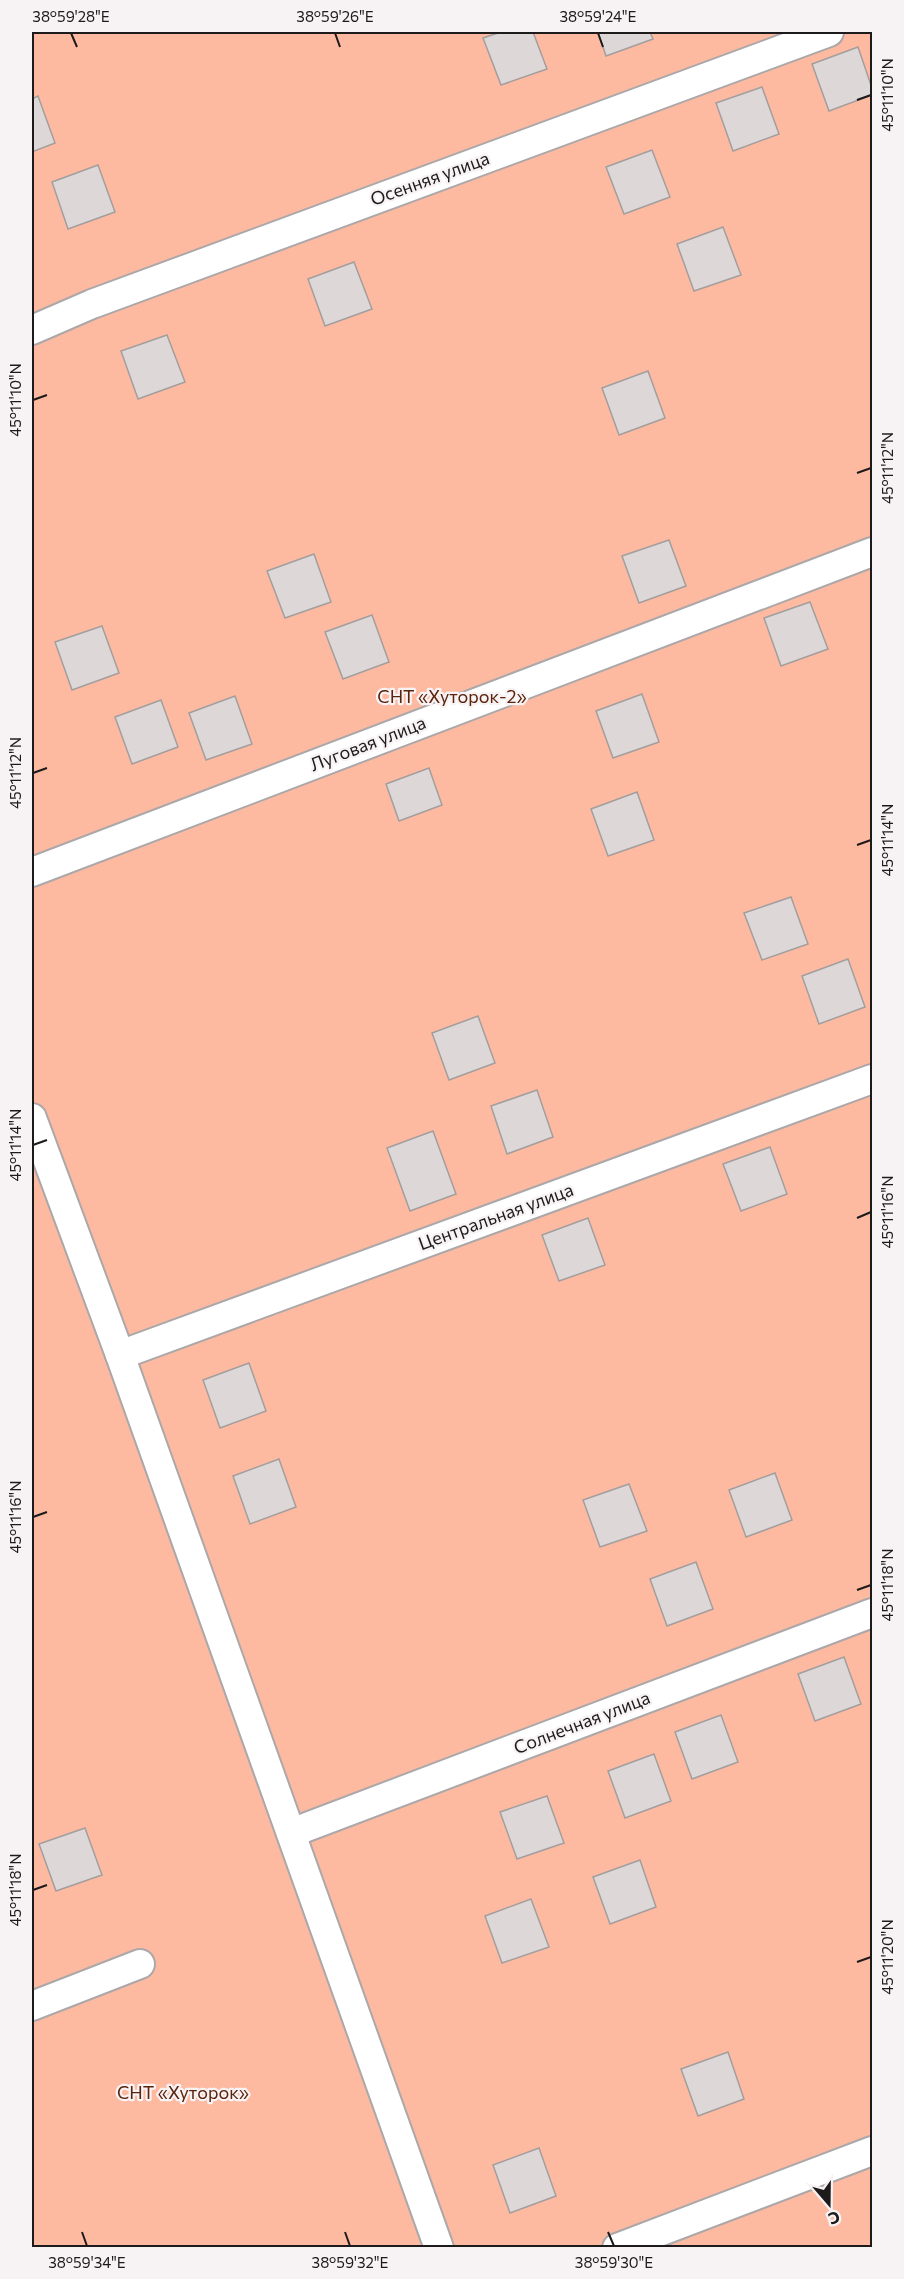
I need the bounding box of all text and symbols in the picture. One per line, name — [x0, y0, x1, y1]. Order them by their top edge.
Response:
text: 38°59'28"E — [32, 7, 110, 25]
text: 38°59'26"E — [296, 7, 374, 25]
text: 38°59'24"E — [560, 7, 637, 25]
text: 45°11'10"N — [878, 58, 896, 132]
street label: Осенняя улица — [367, 146, 492, 210]
text: 45°11'10"N — [6, 363, 24, 437]
text: 45°11'12"N — [878, 432, 896, 504]
park label: СНТ «Хуторок-2» — [377, 685, 527, 707]
street label: Луговая улица — [307, 711, 429, 775]
text: 45°11'12"N — [6, 737, 24, 809]
text: 45°11'14"N — [878, 804, 896, 876]
text: 45°11'14"N — [6, 1109, 24, 1181]
text: 45°11'16"N — [878, 1176, 896, 1248]
street label: Центральная улица — [415, 1178, 576, 1254]
text: 45°11'16"N — [6, 1481, 24, 1553]
text: 45°11'18"N — [878, 1549, 896, 1621]
street label: Солнечная улица — [510, 1686, 653, 1758]
text: 45°11'18"N — [6, 1854, 24, 1926]
text: 45°11'20"N — [878, 1919, 896, 1995]
park label: СНТ «Хуторок» — [117, 2081, 249, 2103]
north arrow — [799, 2174, 859, 2234]
text: С — [826, 2208, 843, 2229]
text: 38°59'34"E — [48, 2253, 126, 2271]
text: 38°59'32"E — [312, 2253, 388, 2271]
text: 38°59'30"E — [575, 2253, 653, 2271]

